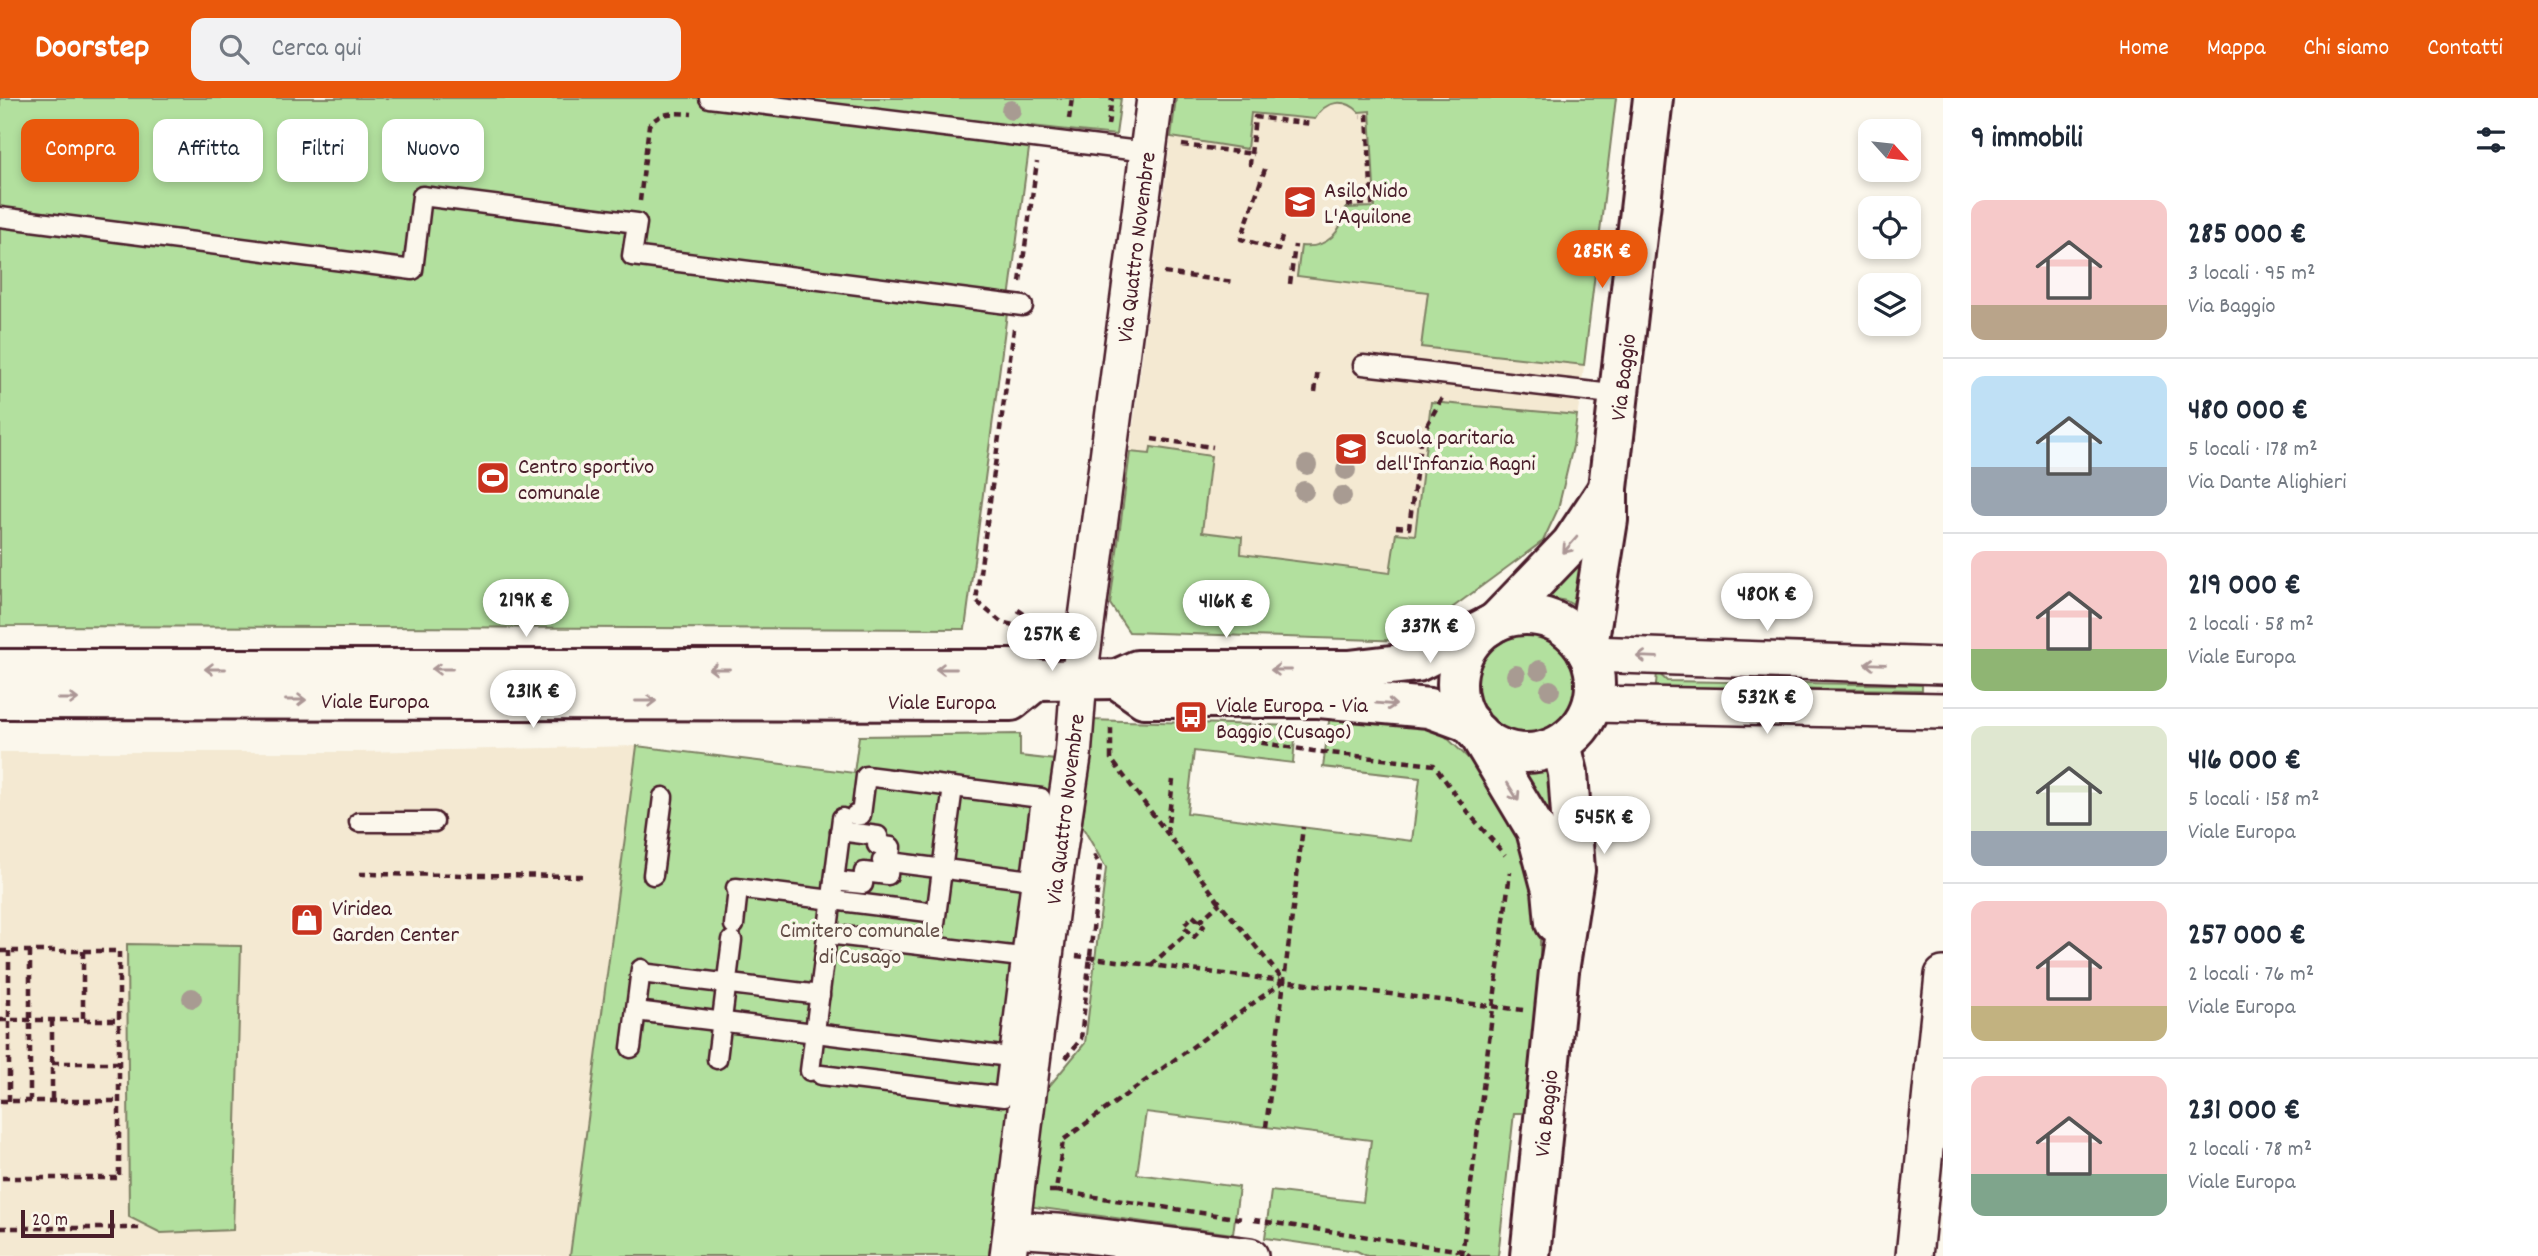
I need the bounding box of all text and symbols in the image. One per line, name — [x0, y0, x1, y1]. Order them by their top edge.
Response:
search box — [191, 18, 681, 81]
text: Doorstep — [35, 26, 149, 73]
icon: search — [215, 30, 253, 68]
text: Cerca qui — [271, 31, 362, 68]
text: Home — [2119, 32, 2169, 66]
text: Mappa — [2207, 32, 2266, 66]
text: Chi siamo — [2304, 32, 2389, 66]
text: Contatti — [2427, 32, 2503, 66]
chip: Compra — [21, 119, 139, 182]
chip: Affitta — [153, 119, 263, 182]
chip: Filtri — [277, 119, 368, 182]
chip: Nuovo — [382, 119, 484, 182]
north arrow — [1858, 119, 1922, 182]
map controls — [1858, 119, 1921, 336]
text: 9 immobili — [1971, 119, 2083, 162]
icon: filters — [2472, 121, 2510, 159]
street label: Via Quattro Novembre — [1110, 150, 1167, 345]
place label: Asilo Nido L'Aquilone — [1324, 176, 1411, 235]
school or university icon: Asilo Nido L'Aquilone — [1281, 183, 1319, 221]
button: locate — [1858, 196, 1921, 259]
text: 285 000 € — [2188, 215, 2307, 258]
icon: home — [2027, 228, 2111, 312]
pin: 285K € — [1545, 230, 1659, 290]
text: 285K € — [1573, 236, 1631, 269]
text: 3 locali · 95 m² — [2188, 258, 2315, 291]
button: layers — [1858, 273, 1921, 336]
text: Via Baggio — [2188, 291, 2276, 324]
street label: Via Baggio — [1604, 332, 1647, 423]
text: 480 000 € — [2188, 391, 2308, 434]
icon: home — [2027, 404, 2111, 488]
place label: Scuola paritaria dell'Infanzia Ragni — [1376, 423, 1536, 482]
school or university icon: Scuola paritaria dell'Infanzia Ragni — [1332, 430, 1370, 468]
text: 5 locali · 178 m² — [2188, 434, 2318, 467]
place label: Centro sportivo comunale — [518, 452, 654, 511]
sports icon: Centro sportivo comunale — [474, 459, 512, 497]
text: Via Dante Alighieri — [2188, 467, 2346, 500]
one-way arrow — [1562, 535, 1578, 553]
text: 219 000 € — [2188, 566, 2301, 609]
pin: 480K € — [1710, 574, 1824, 633]
text: 480K € — [1737, 579, 1797, 612]
icon: home — [2027, 579, 2111, 663]
pin: 219K € — [469, 580, 583, 639]
pin: 416K € — [1169, 580, 1283, 640]
text: 219K € — [499, 585, 553, 618]
text: 416K € — [1199, 586, 1253, 619]
pin: 337K € — [1373, 606, 1487, 665]
text: 2 locali · 58 m² — [2188, 609, 2314, 642]
text: 337K € — [1401, 611, 1459, 644]
pin: 257K € — [995, 614, 1109, 673]
text: 257K € — [1023, 619, 1081, 652]
text: Viale Europa — [2188, 642, 2295, 675]
one-way arrow — [1636, 650, 1659, 663]
one-way arrow — [1864, 658, 1887, 671]
one-way arrow — [203, 662, 226, 676]
one-way arrow — [431, 662, 454, 676]
one-way arrow — [707, 662, 730, 676]
one-way arrow — [935, 662, 958, 676]
one-way arrow — [1270, 663, 1293, 677]
pin: 231K € — [476, 670, 590, 730]
text: 231K € — [506, 676, 560, 709]
pin: 532K € — [1710, 676, 1824, 736]
text: 532K € — [1737, 682, 1797, 715]
street label: Viale Europa — [321, 687, 430, 720]
street label: Viale Europa — [888, 688, 997, 721]
place label: Viale Europa - Via Baggio (Cusago) — [1216, 691, 1369, 750]
one-way arrow — [56, 692, 79, 706]
one-way arrow — [284, 693, 307, 707]
one-way arrow — [634, 694, 657, 707]
bus stop icon: Viale Europa - Via Baggio (Cusago) — [1172, 698, 1210, 736]
one-way arrow — [1375, 698, 1397, 711]
street label: Via Quattro Novembre — [1039, 712, 1096, 907]
text: 416 000 € — [2188, 741, 2301, 784]
icon: home — [2027, 754, 2111, 838]
one-way arrow — [1506, 782, 1520, 802]
text: 5 locali · 158 m² — [2188, 784, 2320, 817]
pin: 545K € — [1547, 796, 1661, 856]
text: 545K € — [1574, 802, 1634, 835]
text: Viale Europa — [2188, 817, 2295, 850]
place label: Viridea Garden Center — [332, 894, 459, 953]
shop icon: Viridea Garden Center — [288, 901, 326, 939]
park label: Cimitero comunale di Cusago — [780, 916, 940, 975]
text: 257 000 € — [2188, 916, 2306, 959]
icon: home — [2027, 929, 2111, 1013]
text: 2 locali · 76 m² — [2188, 959, 2314, 992]
text: Viale Europa — [2188, 992, 2295, 1025]
street label: Via Baggio — [1527, 1068, 1569, 1159]
text: 231 000 € — [2188, 1091, 2301, 1134]
icon: home — [2027, 1104, 2111, 1188]
text: 2 locali · 78 m² — [2188, 1134, 2312, 1167]
text: Viale Europa — [2188, 1167, 2295, 1200]
scale bar — [21, 1207, 114, 1239]
text: 20 m — [32, 1208, 68, 1235]

